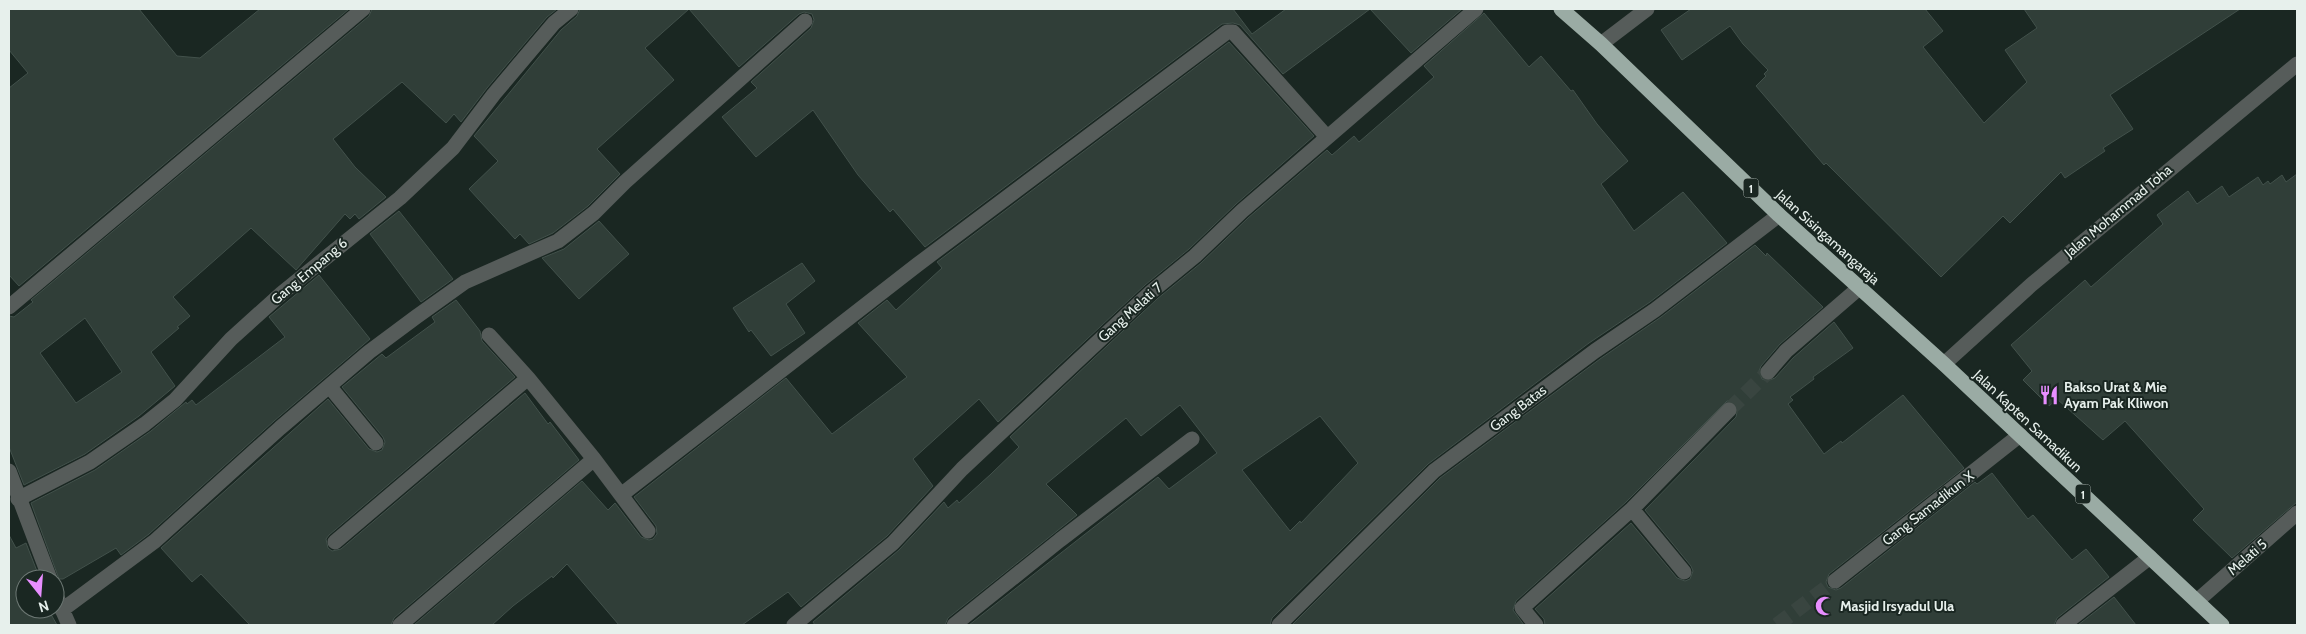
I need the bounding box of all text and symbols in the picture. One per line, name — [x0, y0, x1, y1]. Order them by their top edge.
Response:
street label: Jalan Mohammad Toha — [2060, 161, 2176, 262]
road number: 1 — [1744, 178, 1758, 198]
street label: Jalan Sisingamangaraja — [1772, 185, 1884, 289]
street label: Gang Empang 6 — [267, 234, 351, 308]
street label: Gang Melati 7 — [1094, 278, 1166, 346]
street label: Jalan Kapten Samadikun — [1969, 365, 2086, 476]
place label: Bakso Urat & Mie Ayam Pak Kliwon — [2064, 378, 2169, 412]
street label: Gang Batas — [1486, 381, 1550, 435]
restaurant icon: Bakso Urat & Mie Ayam Pak Kliwon — [2038, 384, 2060, 406]
street label: Gang Samadikun X — [1878, 466, 1978, 549]
road number: 1 — [2076, 484, 2090, 504]
street label: Melati 5 — [2223, 535, 2271, 579]
north arrow — [15, 569, 65, 619]
mosque icon: Masjid Irsyadul Ula — [1814, 595, 1836, 617]
text: N — [36, 596, 51, 616]
place label: Masjid Irsyadul Ula — [1840, 597, 1954, 615]

